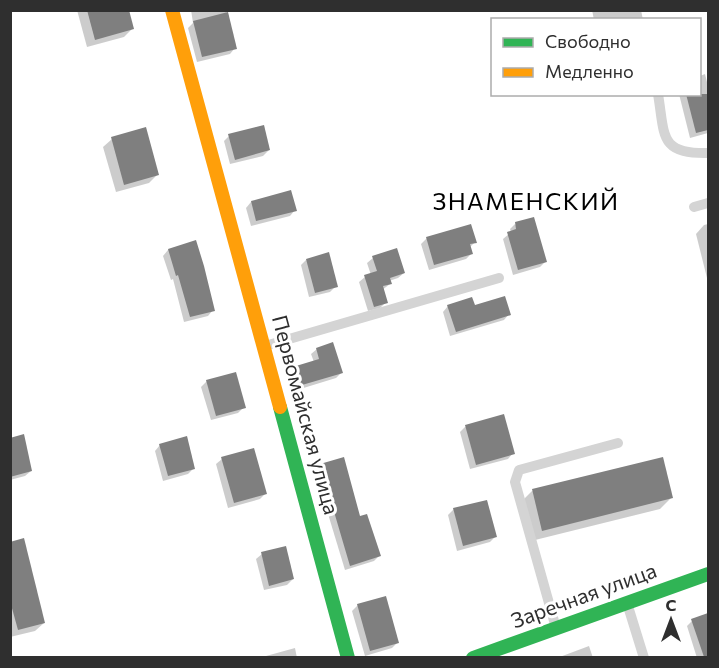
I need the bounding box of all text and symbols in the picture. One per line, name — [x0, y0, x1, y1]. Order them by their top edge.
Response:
legend — [491, 18, 701, 96]
text: Свободно — [545, 30, 631, 52]
text: Медленно — [545, 60, 634, 82]
district label: ЗНАМЕНСКИЙ — [432, 186, 620, 215]
street label: Первомайская улица — [268, 312, 345, 517]
street label: Заречная улица — [507, 557, 660, 632]
north arrow — [641, 590, 701, 650]
text: С — [666, 595, 677, 614]

